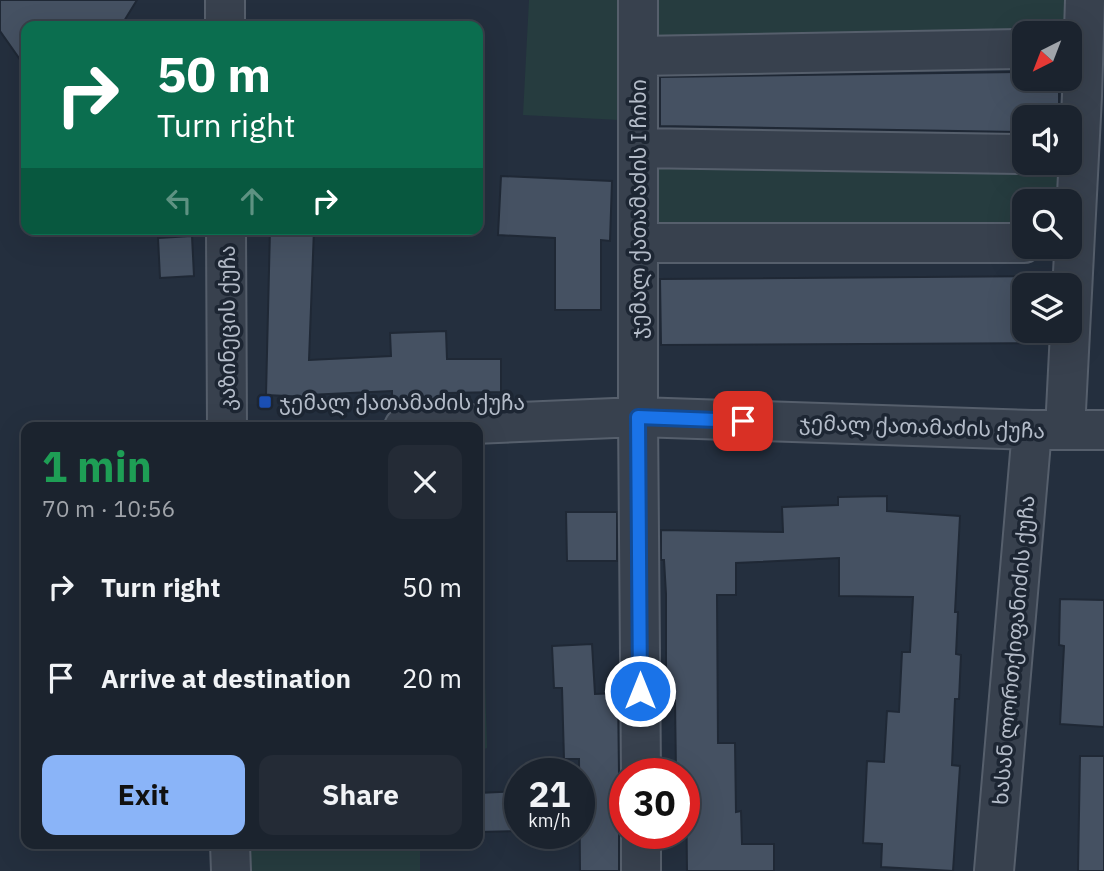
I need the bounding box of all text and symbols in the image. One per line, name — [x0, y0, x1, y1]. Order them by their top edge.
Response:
north arrow — [1012, 21, 1082, 91]
map controls — [1012, 21, 1082, 343]
text: 50 m — [157, 42, 271, 105]
icon: right — [42, 49, 133, 140]
street label: ჯემალ ქათამაძის I ჩიხი — [624, 79, 652, 339]
text: Turn right — [157, 104, 295, 146]
button: sound — [1012, 105, 1082, 175]
icon: left — [160, 182, 198, 220]
icon: ahead — [233, 182, 271, 220]
icon: right — [306, 182, 344, 220]
button: search — [1012, 189, 1082, 259]
street label: კაზინეცის ქუჩა — [213, 245, 241, 411]
button: layers — [1012, 273, 1082, 343]
place label: ჯემალ ქათამაძის ქუჩა — [279, 388, 525, 416]
pin — [713, 391, 773, 451]
marker: ჯემალ ქათამაძის ქუჩა — [257, 394, 273, 410]
icon: arrive — [724, 402, 762, 440]
street label: ჯემალ ქათამაძის ქუჩა — [799, 408, 1045, 444]
text: 1 min — [42, 439, 152, 494]
button: close — [388, 445, 462, 519]
text: 70 m · 10:56 — [42, 493, 175, 523]
street label: ხასან ლორთქიფანიძის ქუჩა — [986, 494, 1040, 806]
icon: right — [42, 568, 80, 606]
text: Turn right — [101, 570, 220, 604]
text: 50 m — [402, 570, 462, 604]
position arrow — [603, 654, 677, 728]
icon: arrive — [42, 659, 80, 697]
text: Arrive at destination — [101, 661, 351, 695]
text: 20 m — [402, 661, 462, 695]
button: Exit — [42, 755, 245, 835]
button: Share — [259, 755, 462, 835]
speed limit sign: 30 — [609, 758, 700, 849]
text: 21 — [528, 771, 571, 817]
text: km/h — [528, 809, 571, 832]

